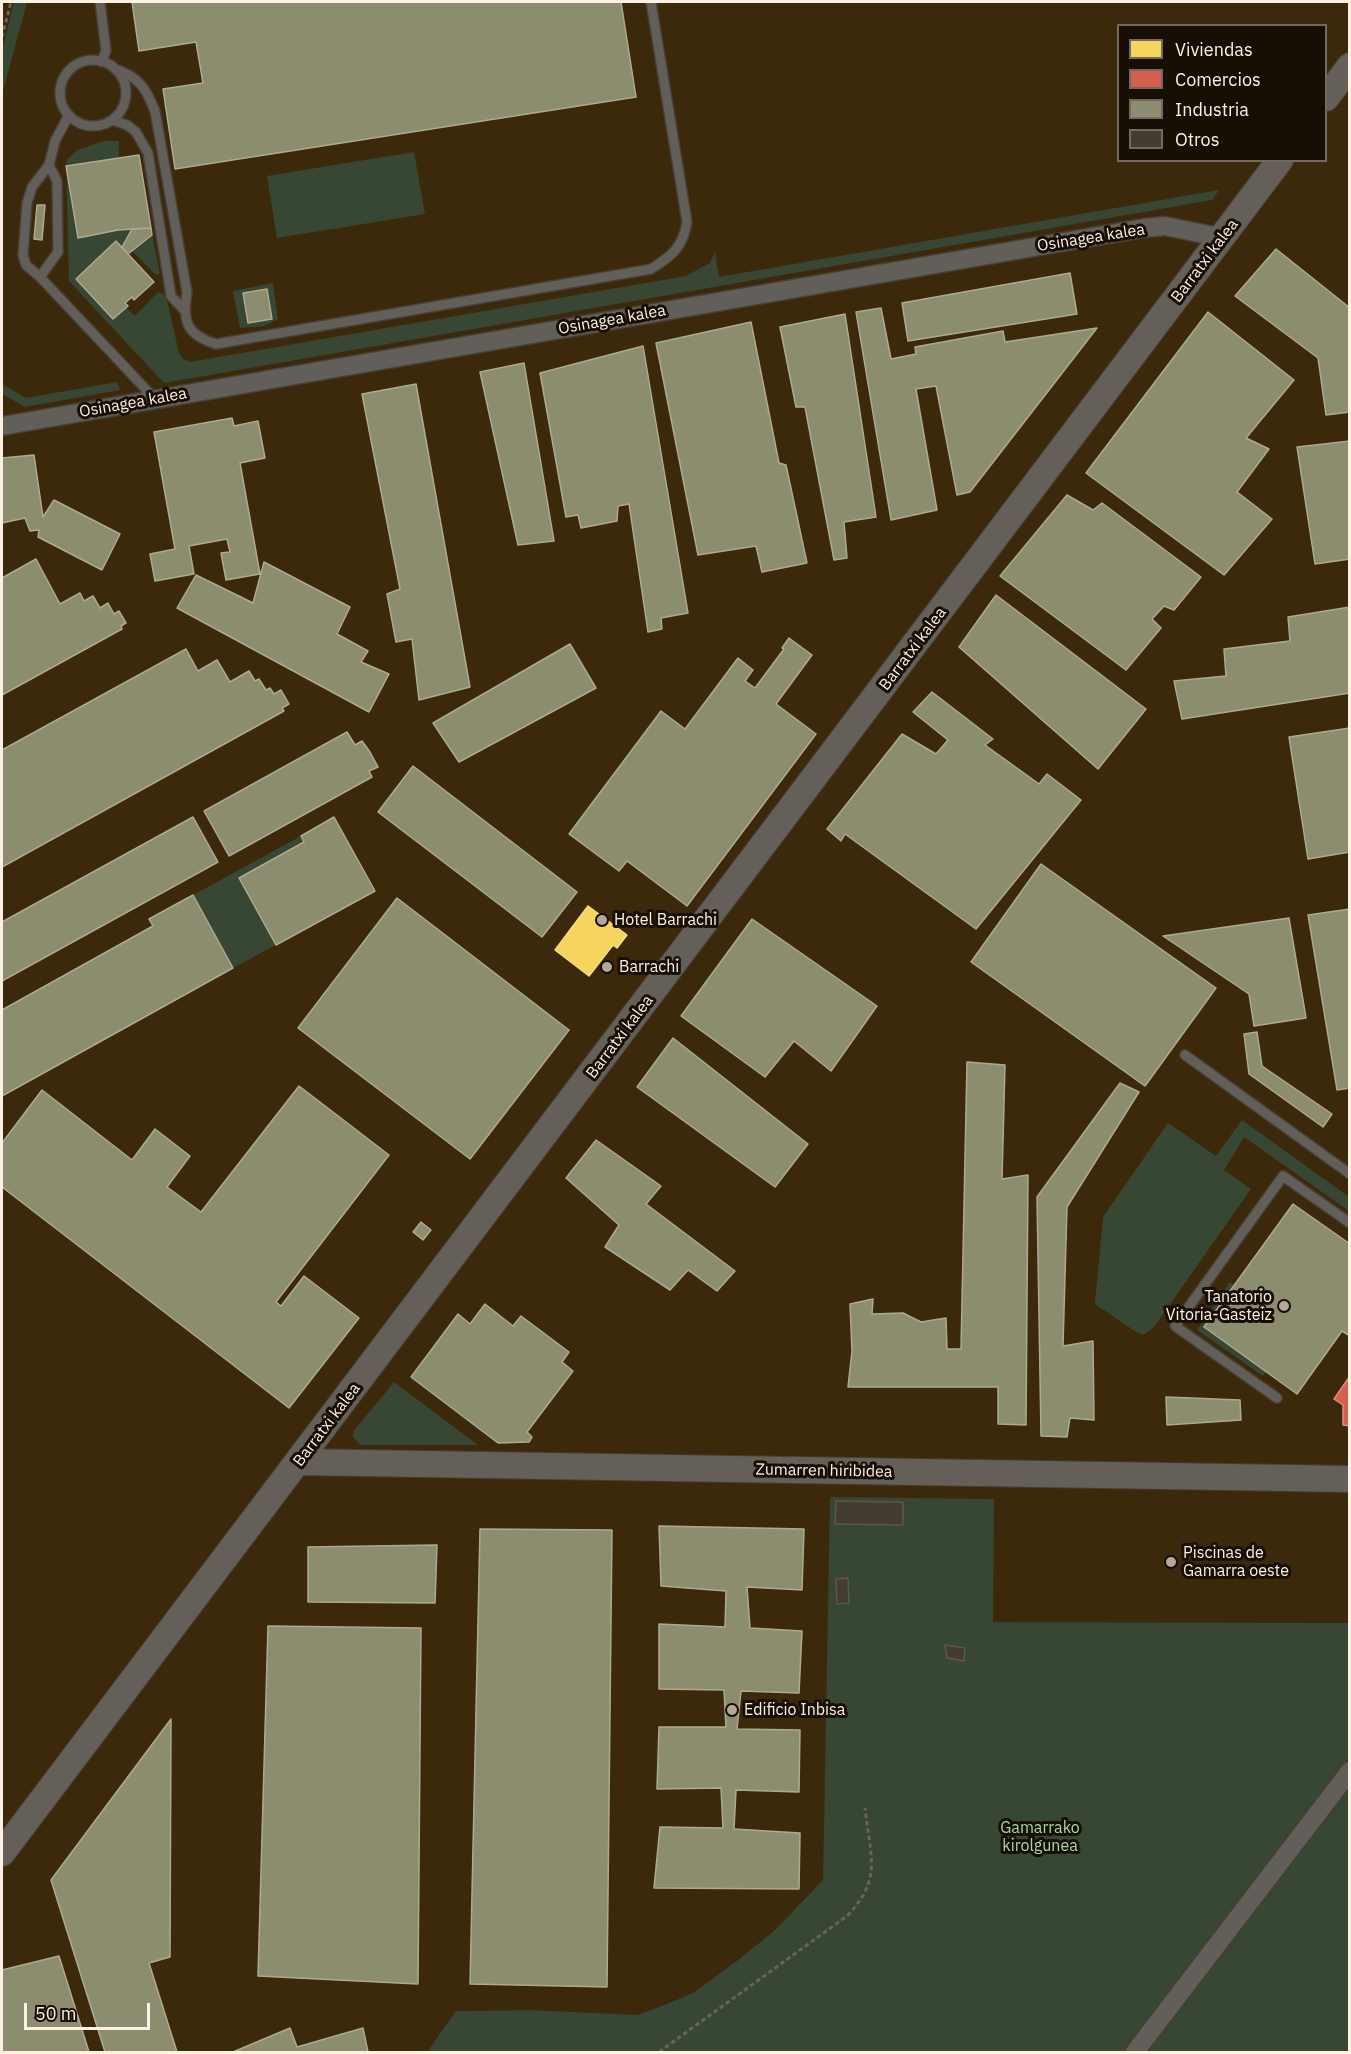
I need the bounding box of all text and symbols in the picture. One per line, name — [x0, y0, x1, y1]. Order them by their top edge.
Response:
legend — [1117, 24, 1327, 162]
text: Viviendas — [1175, 38, 1253, 61]
text: Comercios — [1175, 68, 1261, 91]
text: Industria — [1175, 98, 1249, 121]
text: Otros — [1175, 128, 1219, 151]
street label: Barratxi kalea — [1167, 216, 1243, 306]
street label: Osinagea kalea — [1036, 220, 1146, 256]
street label: Osinagea kalea — [557, 301, 667, 339]
street label: Osinagea kalea — [78, 384, 188, 422]
street label: Barratxi kalea — [875, 604, 951, 694]
place label: Hotel Barrachi — [614, 910, 717, 930]
marker: Hotel Barrachi — [595, 913, 609, 927]
place label: Barrachi — [619, 957, 679, 977]
marker: Barrachi — [600, 960, 614, 974]
street label: Barratxi kalea — [582, 992, 658, 1082]
place label: Tanatorio Vitoria-Gasteiz — [1166, 1287, 1272, 1325]
marker: Tanatorio Vitoria-Gasteiz — [1277, 1299, 1291, 1313]
street label: Barratxi kalea — [289, 1380, 365, 1470]
street label: Zumarren hiribidea — [755, 1460, 893, 1482]
place label: Piscinas de Gamarra oeste — [1183, 1543, 1289, 1581]
marker: Piscinas de Gamarra oeste — [1164, 1555, 1178, 1569]
place label: Edificio Inbisa — [744, 1700, 845, 1720]
marker: Edificio Inbisa — [725, 1703, 739, 1717]
park label: Gamarrako kirolgunea — [1000, 1818, 1080, 1856]
scale bar — [27, 1991, 153, 2029]
text: 50 m — [35, 2002, 77, 2025]

